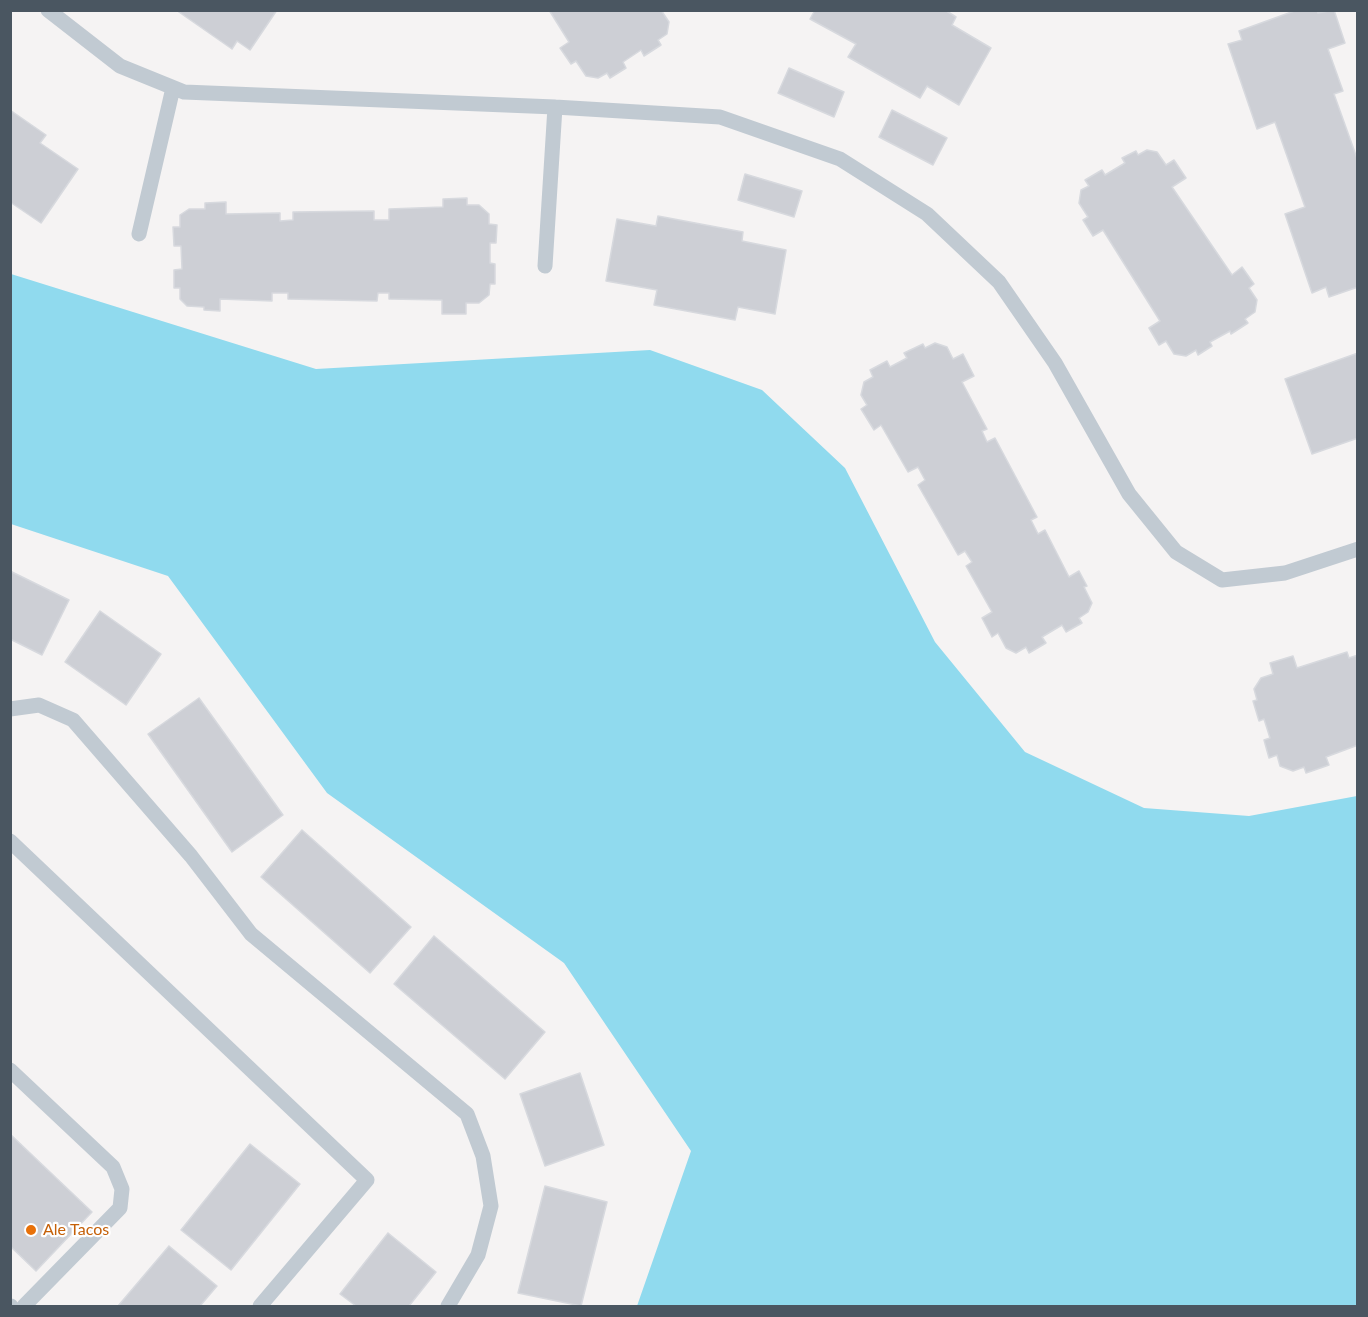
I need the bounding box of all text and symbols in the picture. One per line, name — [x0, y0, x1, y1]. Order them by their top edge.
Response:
place label: Ale Tacos — [43, 1220, 109, 1240]
marker: Ale Tacos — [24, 1223, 38, 1237]

